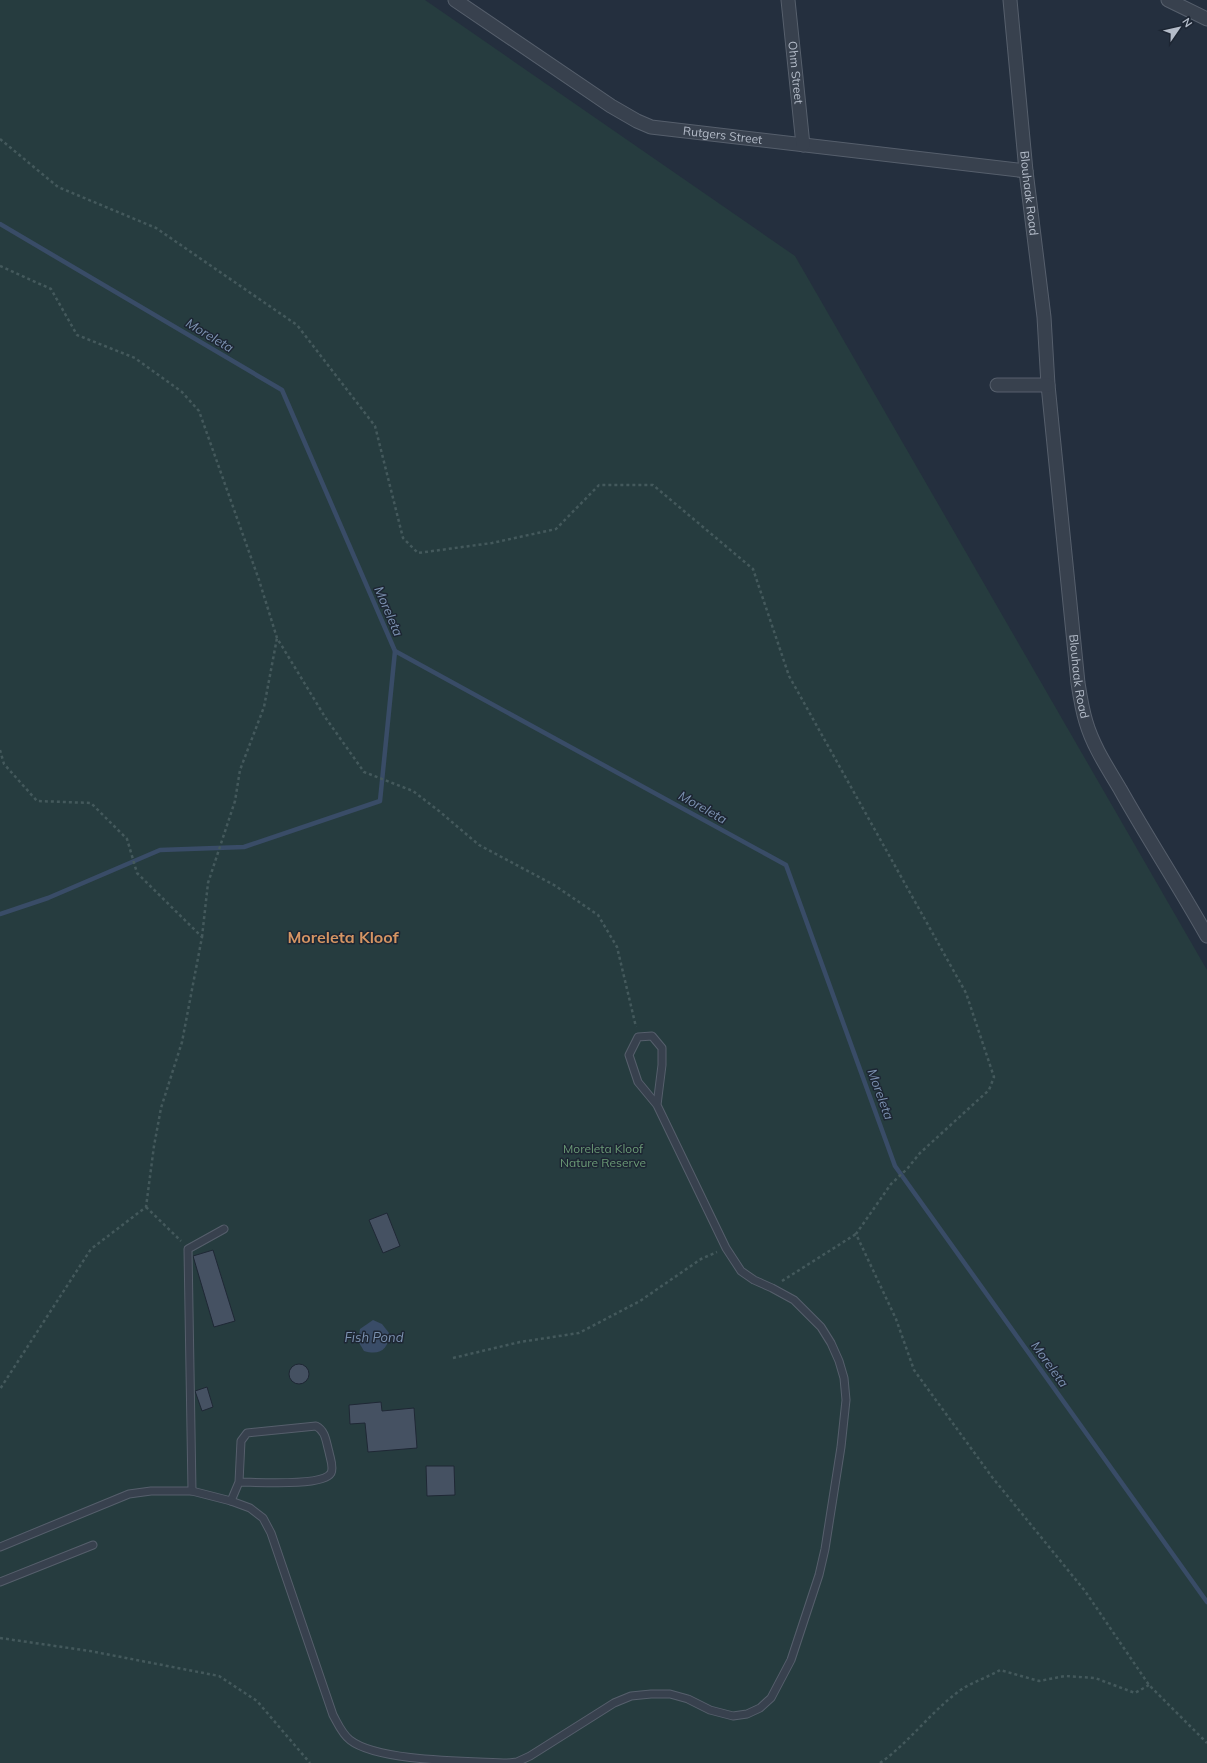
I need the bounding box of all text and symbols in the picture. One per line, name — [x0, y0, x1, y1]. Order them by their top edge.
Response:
north arrow — [1159, 8, 1199, 48]
text: N — [1179, 15, 1195, 30]
street label: Ohm Street — [785, 40, 807, 105]
street label: Rutgers Street — [682, 123, 763, 147]
street label: Blouhaak Road — [1017, 150, 1042, 236]
water label: Moreleta — [183, 315, 237, 356]
water label: Moreleta — [371, 584, 407, 639]
street label: Blouhaak Road — [1066, 633, 1093, 720]
water label: Moreleta — [676, 787, 730, 827]
district label: Moreleta Kloof — [287, 927, 400, 947]
water label: Moreleta — [864, 1066, 898, 1122]
park label: Moreleta Kloof Nature Reserve — [560, 1141, 646, 1170]
water label: Fish Pond — [345, 1329, 404, 1345]
water label: Moreleta — [1028, 1338, 1072, 1390]

